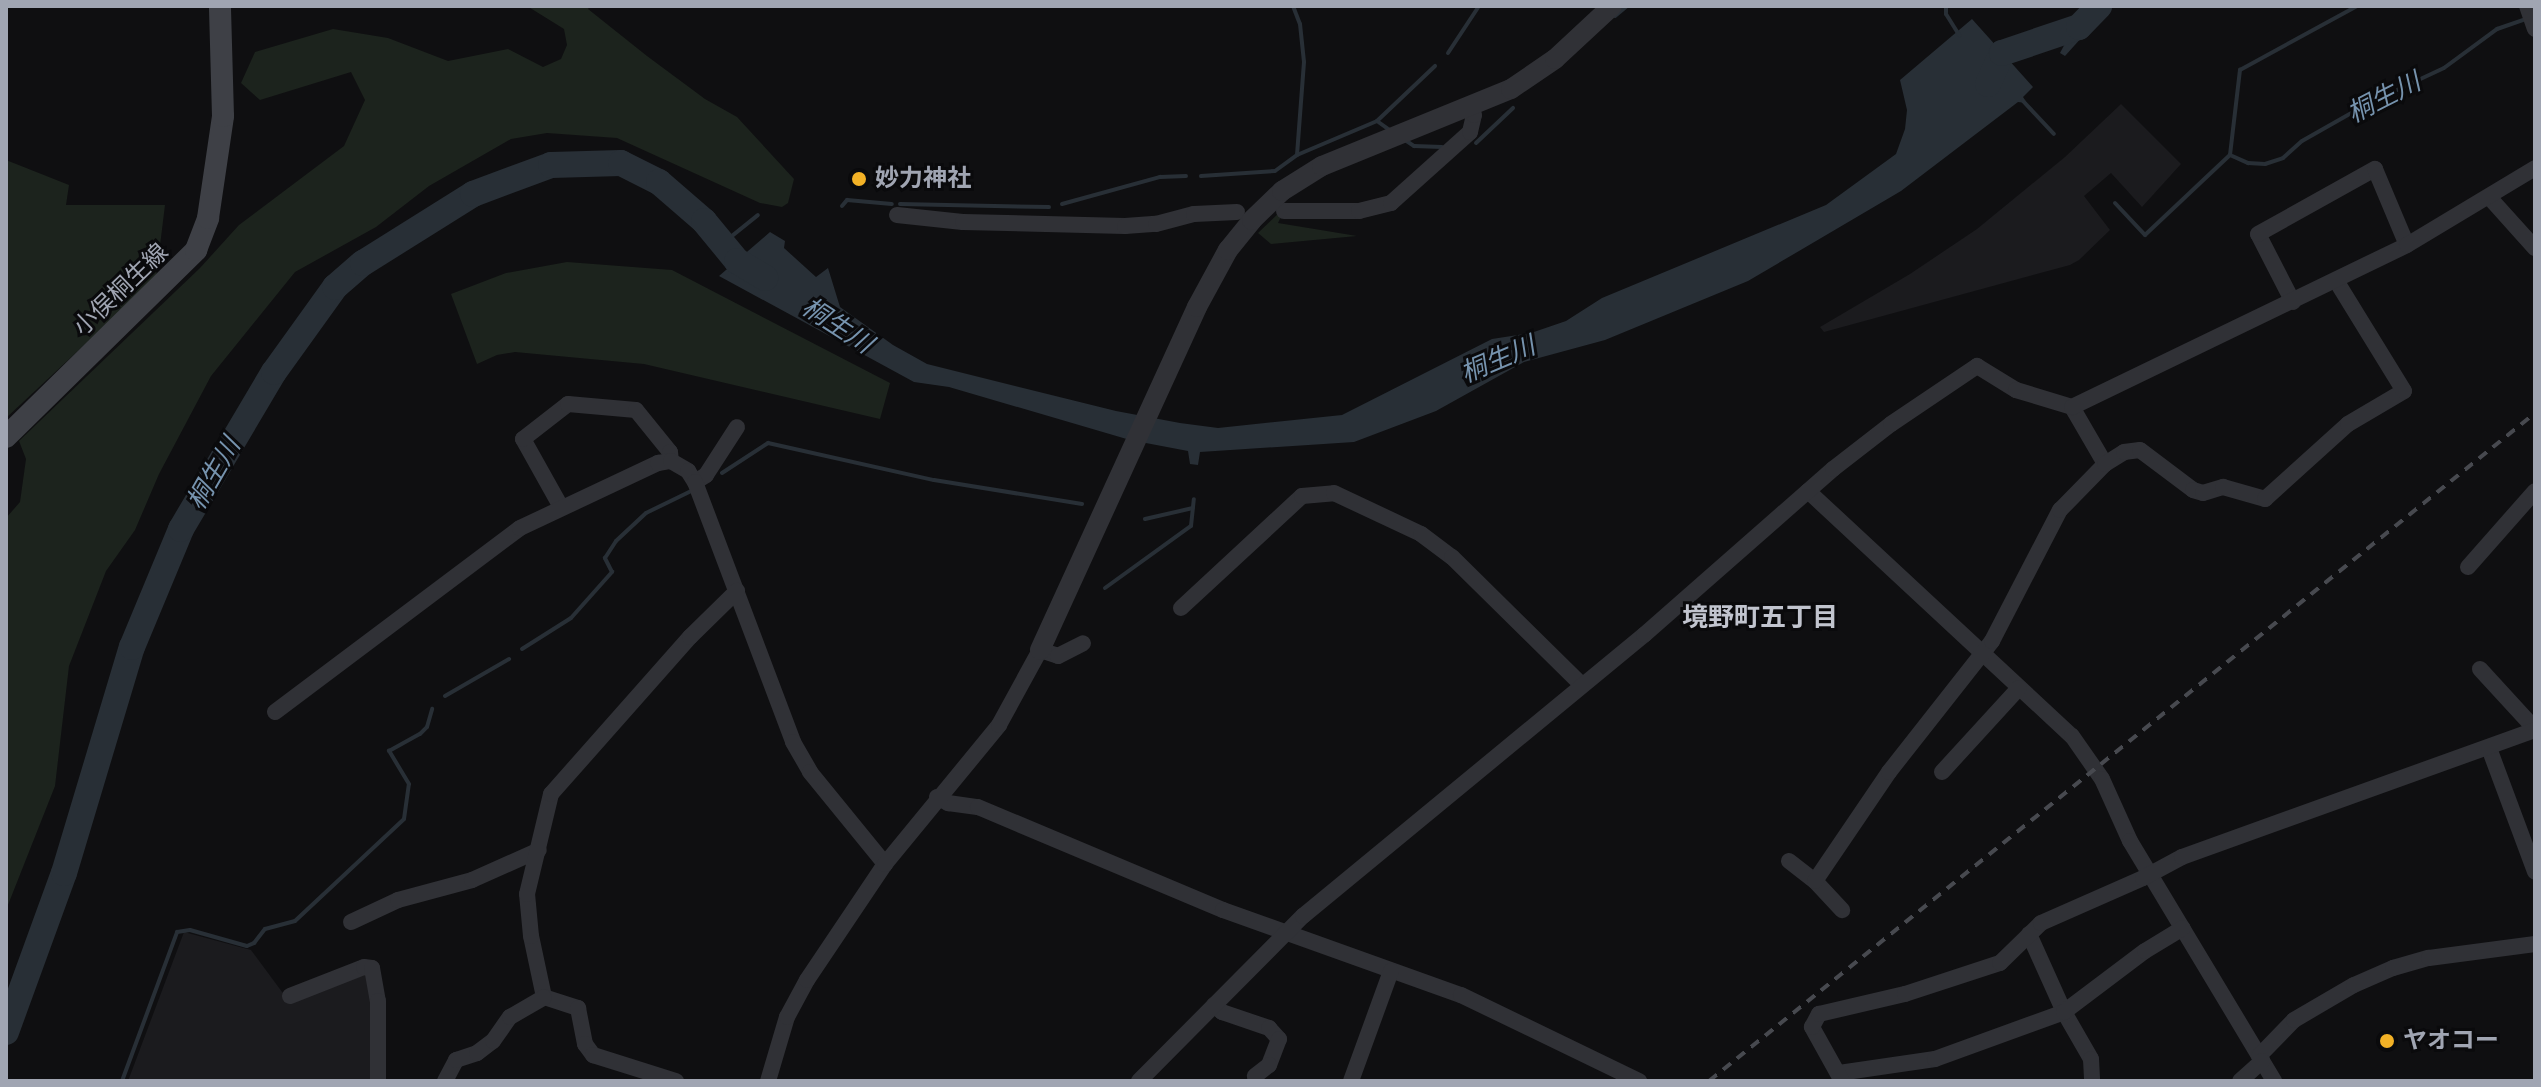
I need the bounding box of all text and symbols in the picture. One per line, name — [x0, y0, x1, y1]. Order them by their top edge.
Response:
water label: 桐生川 — [2342, 66, 2426, 130]
place label: 妙力神社 — [875, 165, 971, 193]
marker: 妙力神社 — [850, 170, 868, 188]
street label: 小俣桐生線 — [68, 238, 174, 342]
water label: 桐生川 — [796, 292, 878, 360]
water label: 桐生川 — [1456, 330, 1540, 390]
water label: 桐生川 — [181, 432, 247, 516]
district label: 境野町五丁目 — [1682, 602, 1838, 634]
place label: ヤオコー — [2403, 1027, 2499, 1055]
marker: ヤオコー — [2378, 1032, 2396, 1050]

